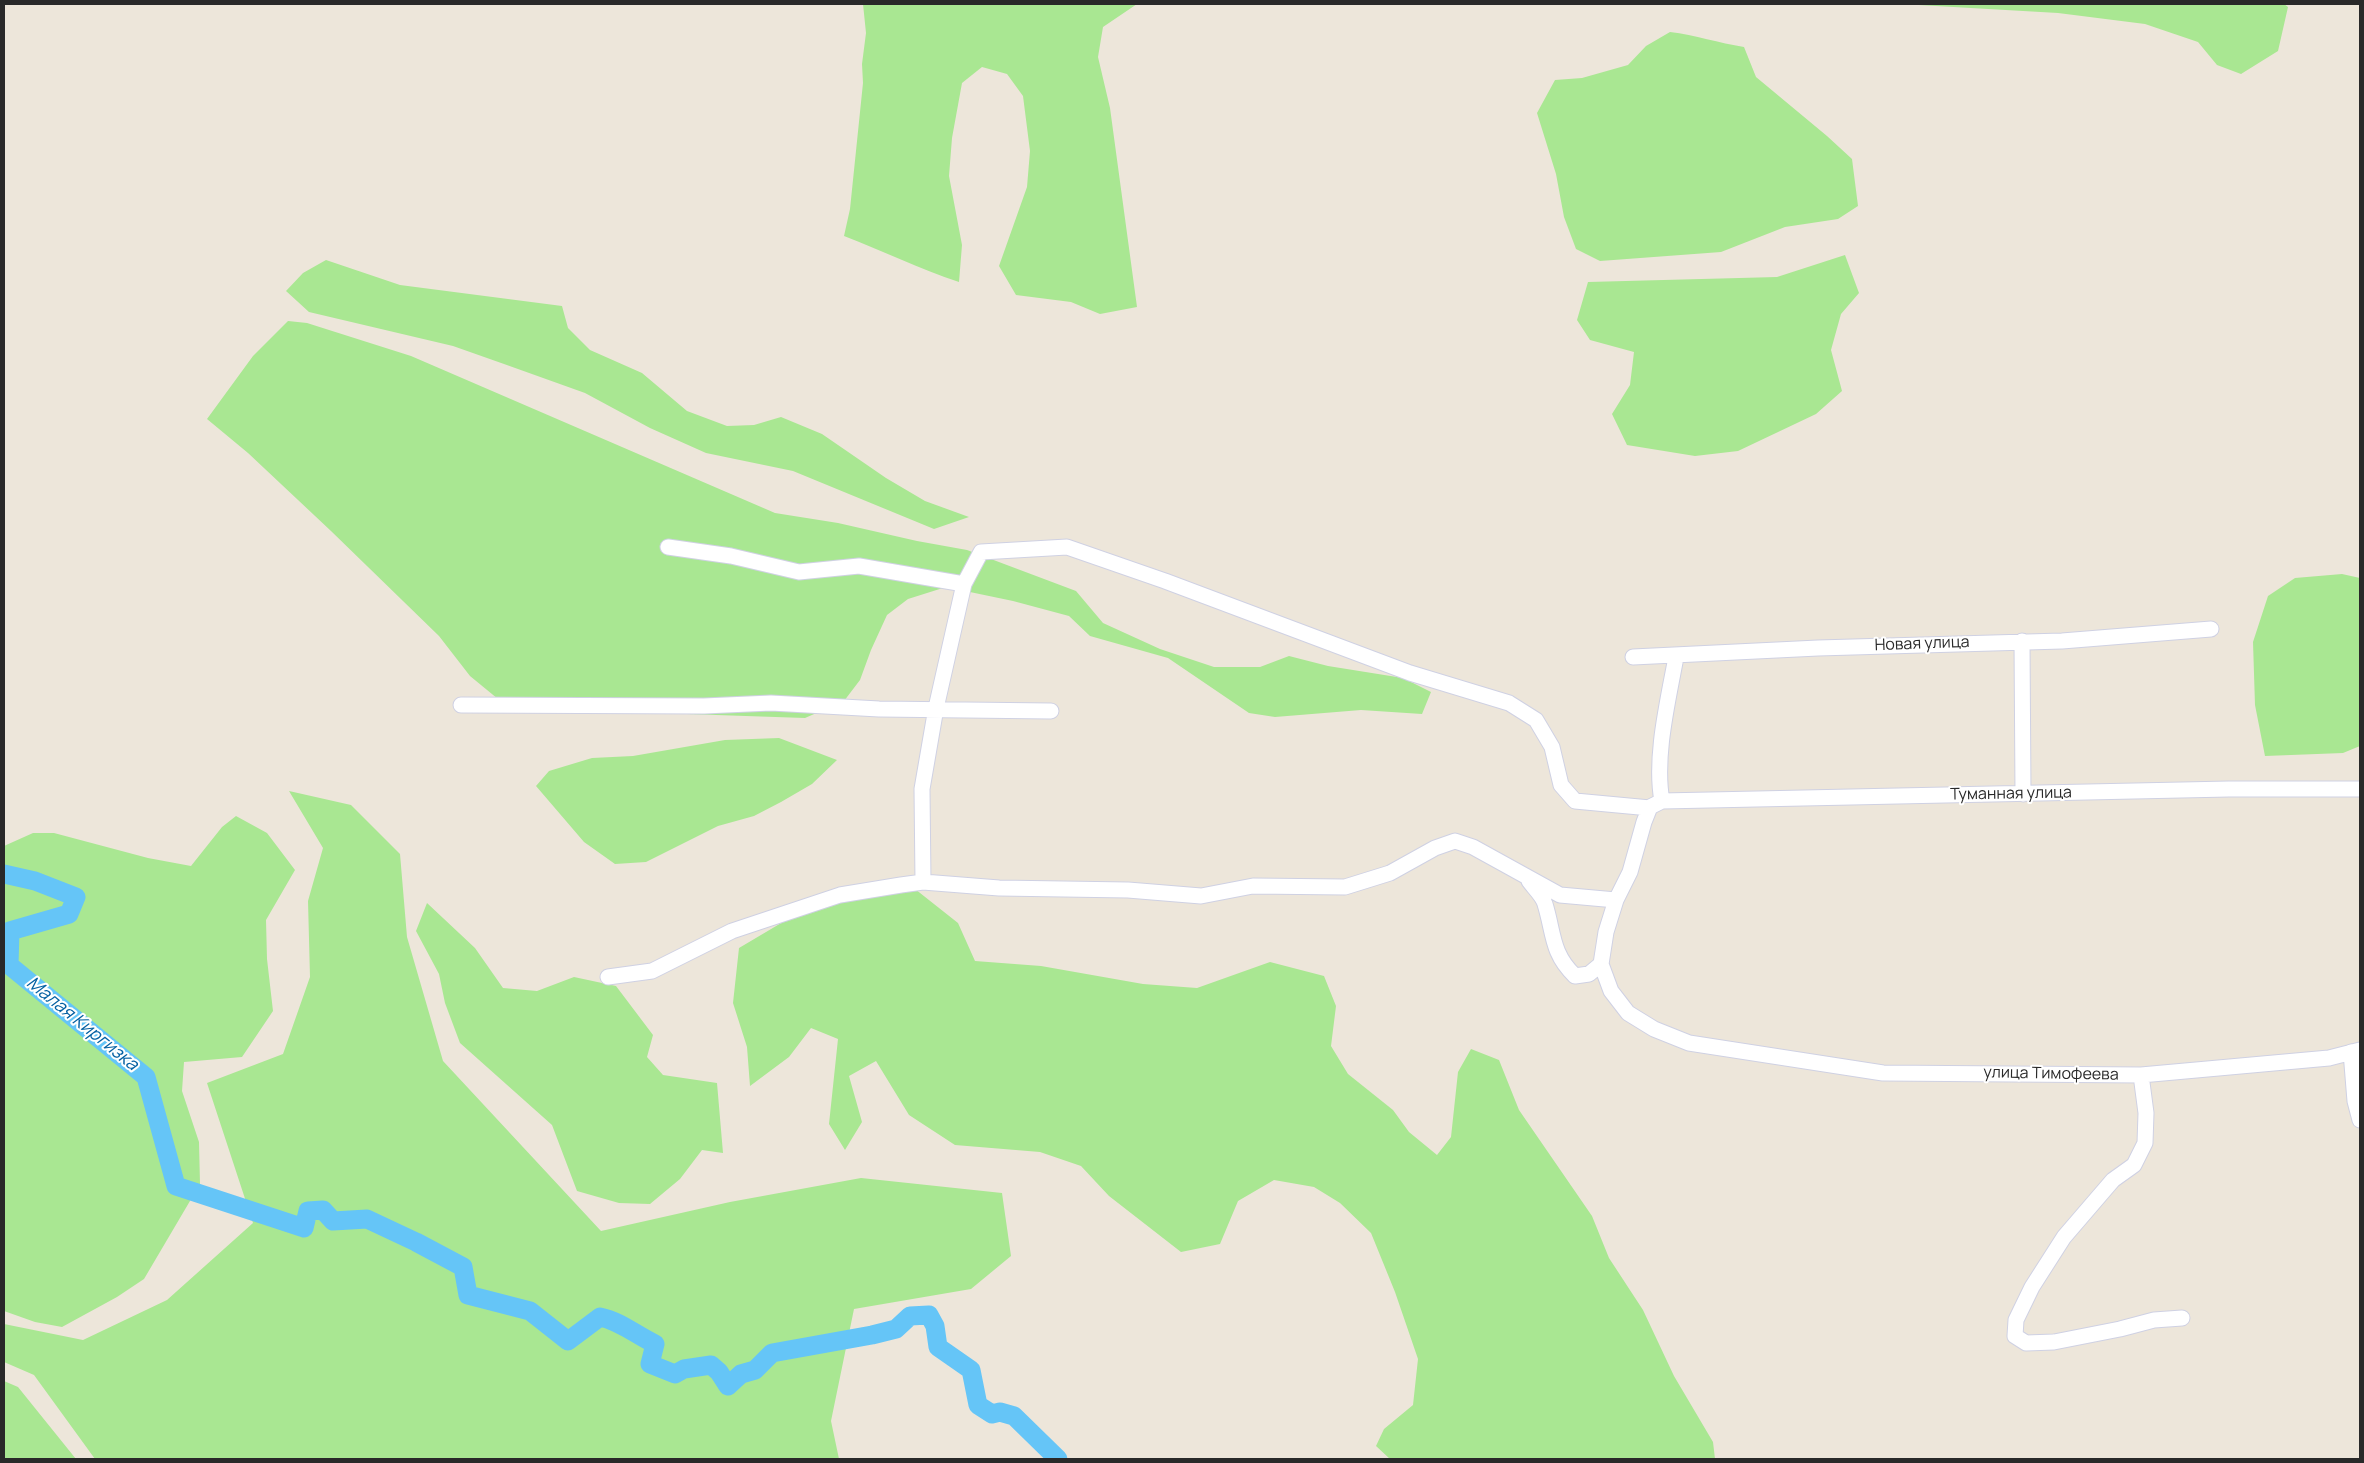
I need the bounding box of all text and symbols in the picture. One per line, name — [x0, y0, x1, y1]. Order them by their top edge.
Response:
street label: Новая улица — [1874, 633, 1970, 655]
street label: Туманная улица — [1950, 783, 2072, 805]
water label: Малая Киргизка — [22, 972, 142, 1076]
street label: улица Тимофеева — [1983, 1063, 2119, 1085]

